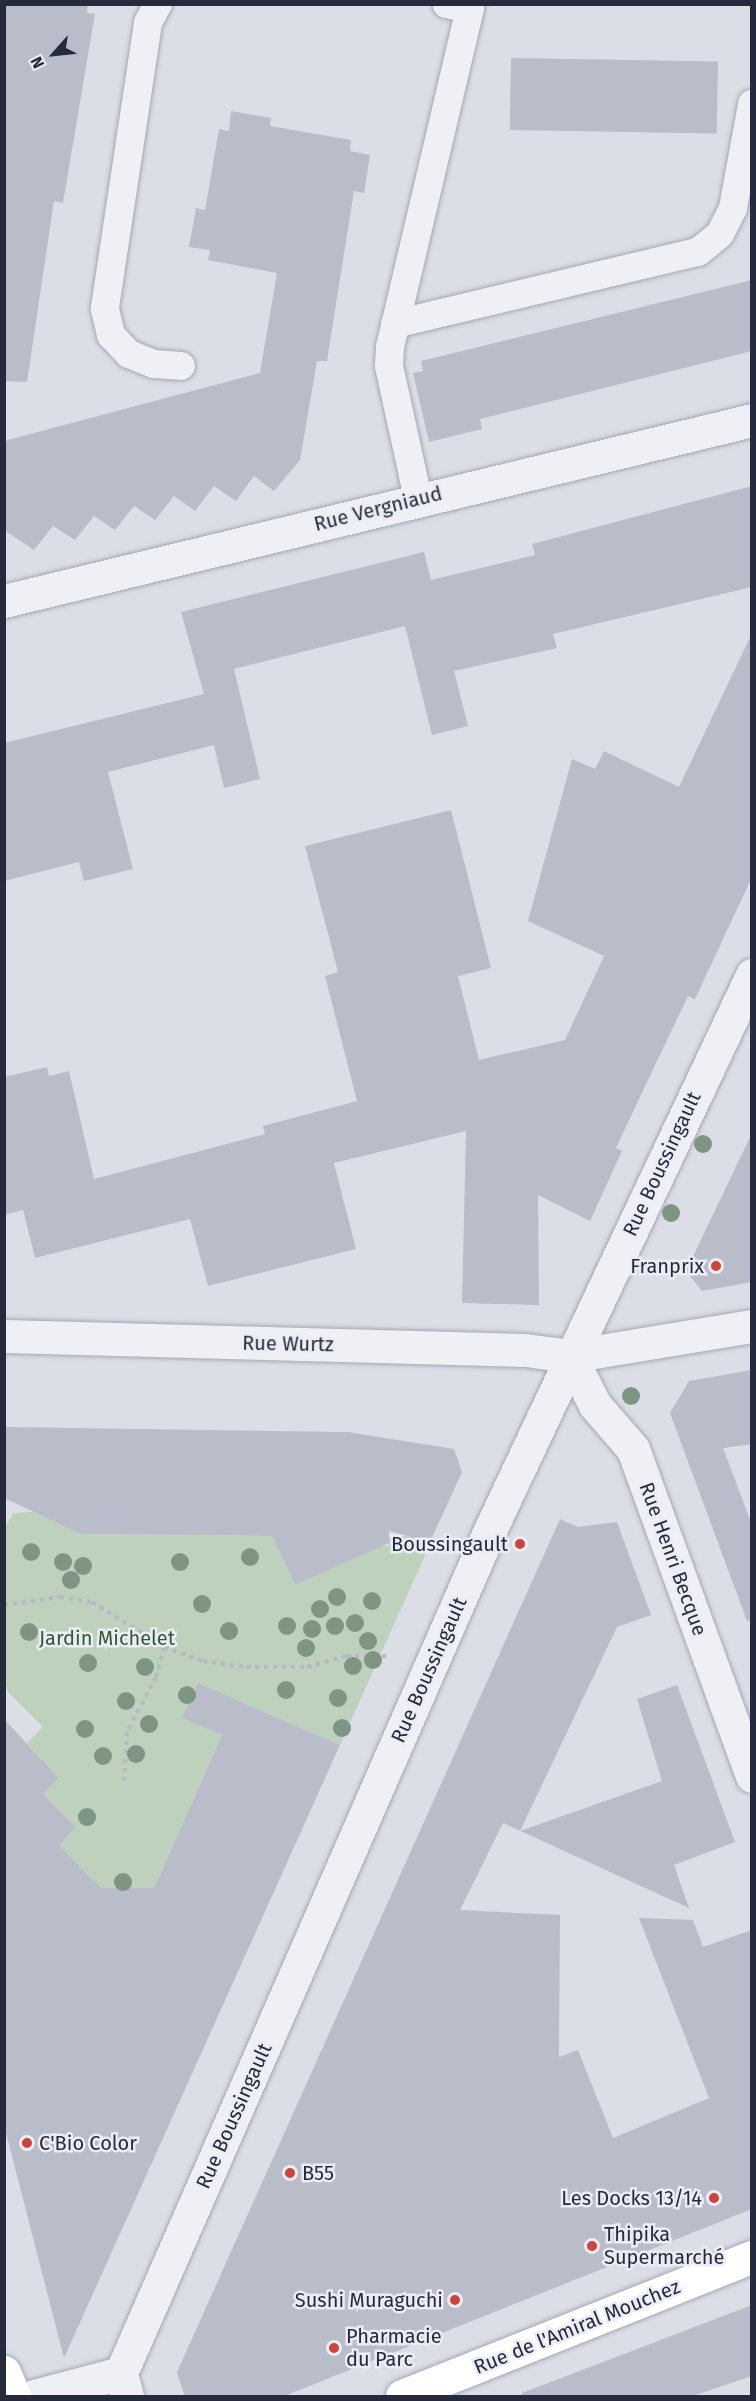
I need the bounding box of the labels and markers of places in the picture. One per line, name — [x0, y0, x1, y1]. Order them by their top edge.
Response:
place label: Franprix — [630, 1254, 704, 1278]
marker: Franprix — [709, 1259, 723, 1273]
place label: Boussingault — [391, 1532, 508, 1556]
marker: Boussingault — [513, 1537, 527, 1551]
place label: C'Bio Color — [39, 2131, 137, 2155]
marker: C'Bio Color — [20, 2136, 34, 2150]
place label: B55 — [302, 2161, 334, 2185]
marker: B55 — [283, 2166, 297, 2180]
place label: Les Docks 13/14 — [561, 2186, 702, 2210]
marker: Les Docks 13/14 — [707, 2191, 721, 2205]
place label: Thipika Supermarché — [604, 2222, 724, 2269]
marker: Thipika Supermarché — [585, 2239, 599, 2253]
place label: Sushi Muraguchi — [295, 2288, 443, 2312]
marker: Sushi Muraguchi — [448, 2293, 462, 2307]
place label: Pharmacie du Parc — [346, 2324, 442, 2371]
marker: Pharmacie du Parc — [327, 2341, 341, 2355]

